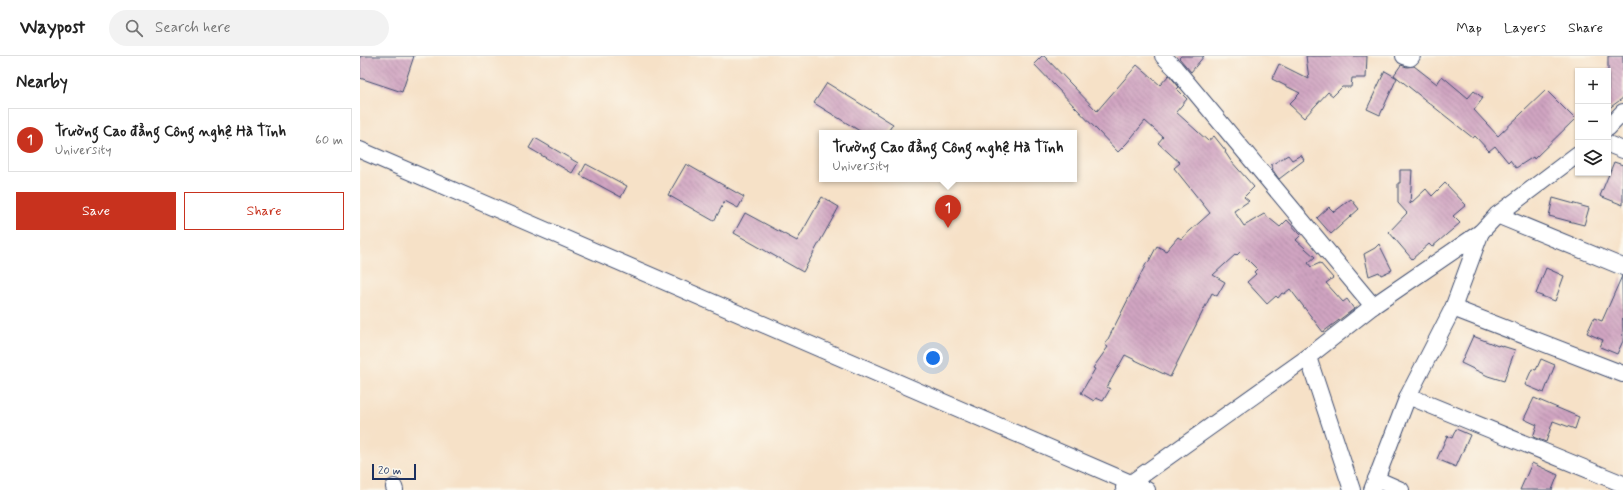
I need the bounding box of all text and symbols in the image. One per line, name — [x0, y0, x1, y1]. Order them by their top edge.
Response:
search box — [109, 10, 389, 46]
text: Waypost — [20, 15, 85, 40]
icon: search — [123, 17, 145, 39]
text: Search here — [155, 18, 231, 38]
text: Map — [1456, 19, 1482, 37]
text: Layers — [1504, 19, 1546, 37]
text: Share — [1568, 19, 1603, 37]
map controls — [1575, 68, 1611, 176]
button: + — [1575, 68, 1611, 104]
text: Nearby — [16, 71, 68, 93]
button: − — [1575, 104, 1611, 140]
text: Trường Cao đẳng Công nghệ Hà Tĩnh — [55, 122, 286, 142]
popup — [819, 130, 1077, 182]
text: 1 — [27, 132, 33, 149]
text: 60 m — [315, 132, 343, 149]
text: Trường Cao đẳng Công nghệ Hà Tĩnh — [832, 138, 1064, 158]
button: layers — [1575, 140, 1611, 176]
text: University — [55, 142, 111, 159]
text: University — [832, 158, 889, 175]
button: Save — [16, 192, 176, 230]
button: Share — [184, 192, 344, 230]
pin: 1 — [935, 195, 961, 228]
your location — [923, 348, 943, 368]
scale bar — [372, 462, 416, 481]
text: 20 m — [378, 464, 401, 478]

